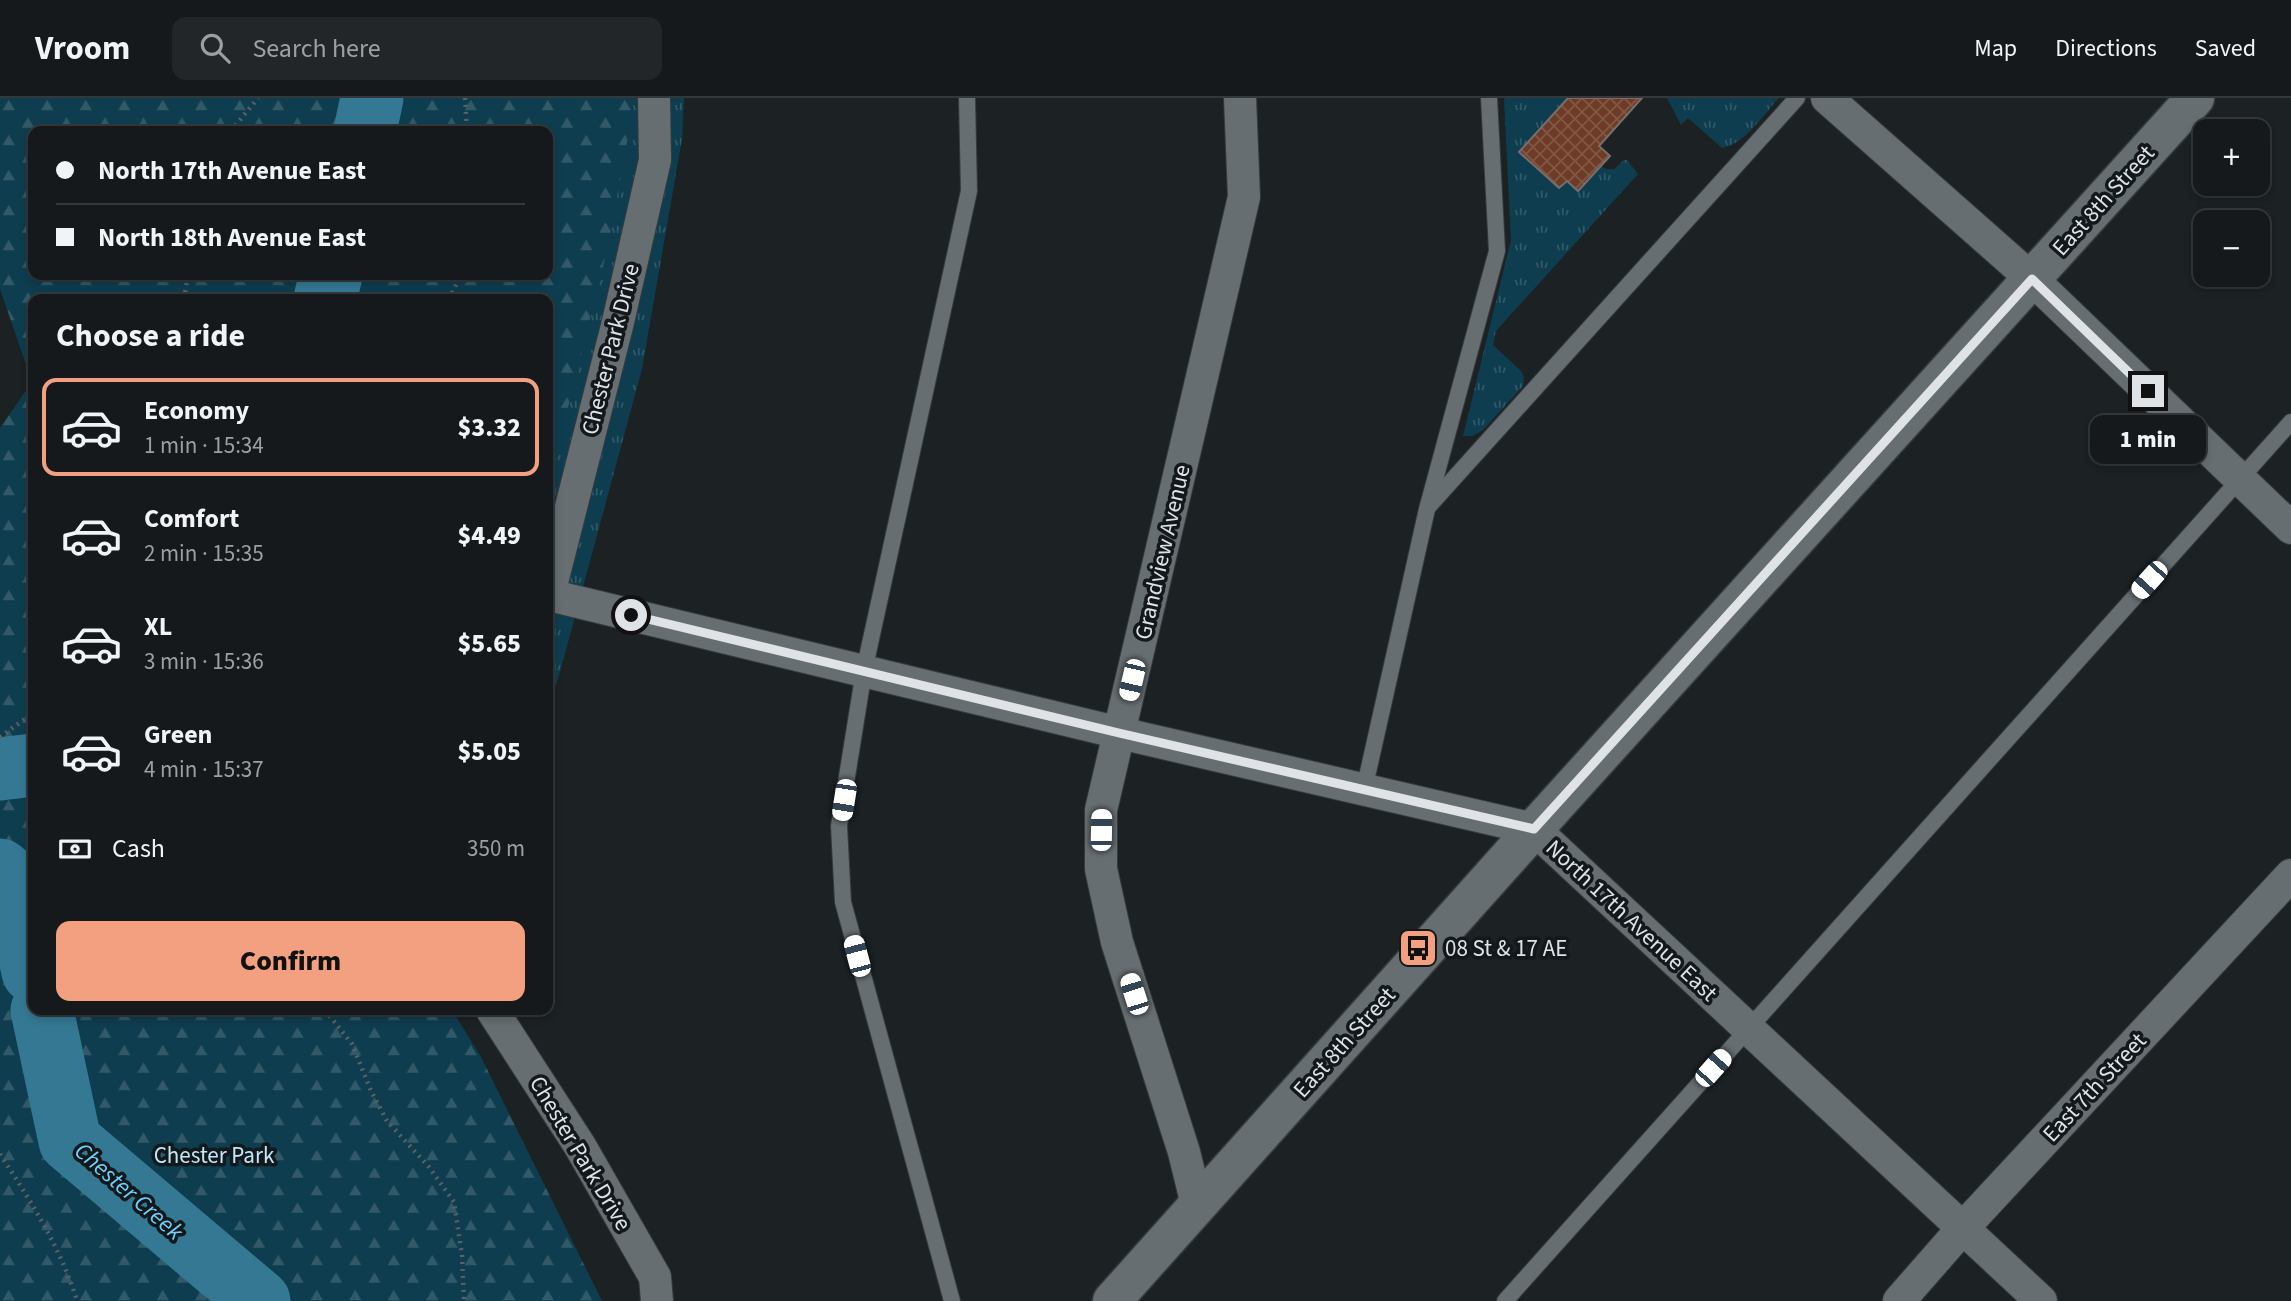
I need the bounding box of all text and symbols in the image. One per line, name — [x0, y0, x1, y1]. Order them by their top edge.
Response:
search box — [172, 17, 662, 80]
text: Vroom — [35, 25, 130, 72]
icon: search — [196, 29, 234, 67]
text: Search here — [252, 30, 381, 67]
text: Map — [1974, 31, 2017, 66]
text: Directions — [2055, 31, 2157, 66]
text: Saved — [2195, 31, 2256, 66]
map controls — [2193, 119, 2270, 287]
button: + — [2193, 119, 2270, 196]
street label: East 8th Street — [2045, 137, 2162, 263]
text: North 17th Avenue East — [98, 152, 366, 189]
button: − — [2193, 210, 2270, 287]
text: North 18th Avenue East — [98, 219, 366, 256]
street label: Chester Park Drive — [573, 260, 648, 438]
text: Choose a ride — [56, 313, 245, 359]
route end — [2132, 375, 2164, 407]
text: Economy — [144, 392, 249, 429]
icon: car — [60, 396, 123, 459]
text: $3.32 — [457, 409, 521, 446]
callout: 1 min — [2090, 416, 2206, 464]
text: 1 min — [2120, 423, 2176, 456]
text: 1 min · 15:34 — [144, 429, 264, 462]
street label: Grandview Avenue — [1126, 461, 1199, 643]
text: Comfort — [144, 500, 239, 537]
icon: car — [60, 504, 123, 567]
text: $4.49 — [457, 517, 521, 554]
text: 2 min · 15:35 — [144, 537, 264, 570]
car — [2128, 557, 2171, 603]
route start — [615, 599, 647, 631]
text: XL — [144, 608, 172, 645]
icon: car — [60, 612, 123, 675]
text: $5.65 — [457, 625, 521, 662]
text: 3 min · 15:36 — [144, 645, 264, 678]
car — [1118, 657, 1147, 703]
text: Green — [144, 716, 212, 753]
icon: car — [60, 720, 123, 783]
text: $5.05 — [457, 733, 521, 770]
text: 4 min · 15:37 — [144, 753, 264, 786]
car — [831, 778, 858, 822]
car — [1091, 809, 1112, 851]
icon: cash — [56, 830, 94, 868]
text: Cash — [112, 830, 165, 867]
text: 350 m — [467, 832, 525, 865]
street label: North 17th Avenue East — [1538, 832, 1725, 1009]
button: Confirm — [56, 921, 525, 1001]
bus stop icon: 08 St & 17 AE — [1397, 927, 1439, 969]
place label: 08 St & 17 AE — [1445, 932, 1567, 965]
car — [842, 933, 873, 979]
car — [1118, 971, 1151, 1017]
street label: East 8th Street — [1286, 979, 1403, 1105]
street label: East 7th Street — [2035, 1025, 2154, 1150]
car — [1692, 1045, 1735, 1091]
street label: Chester Park Drive — [521, 1070, 640, 1237]
water label: Chester Creek — [66, 1134, 191, 1249]
park label: Chester Park — [154, 1139, 275, 1172]

